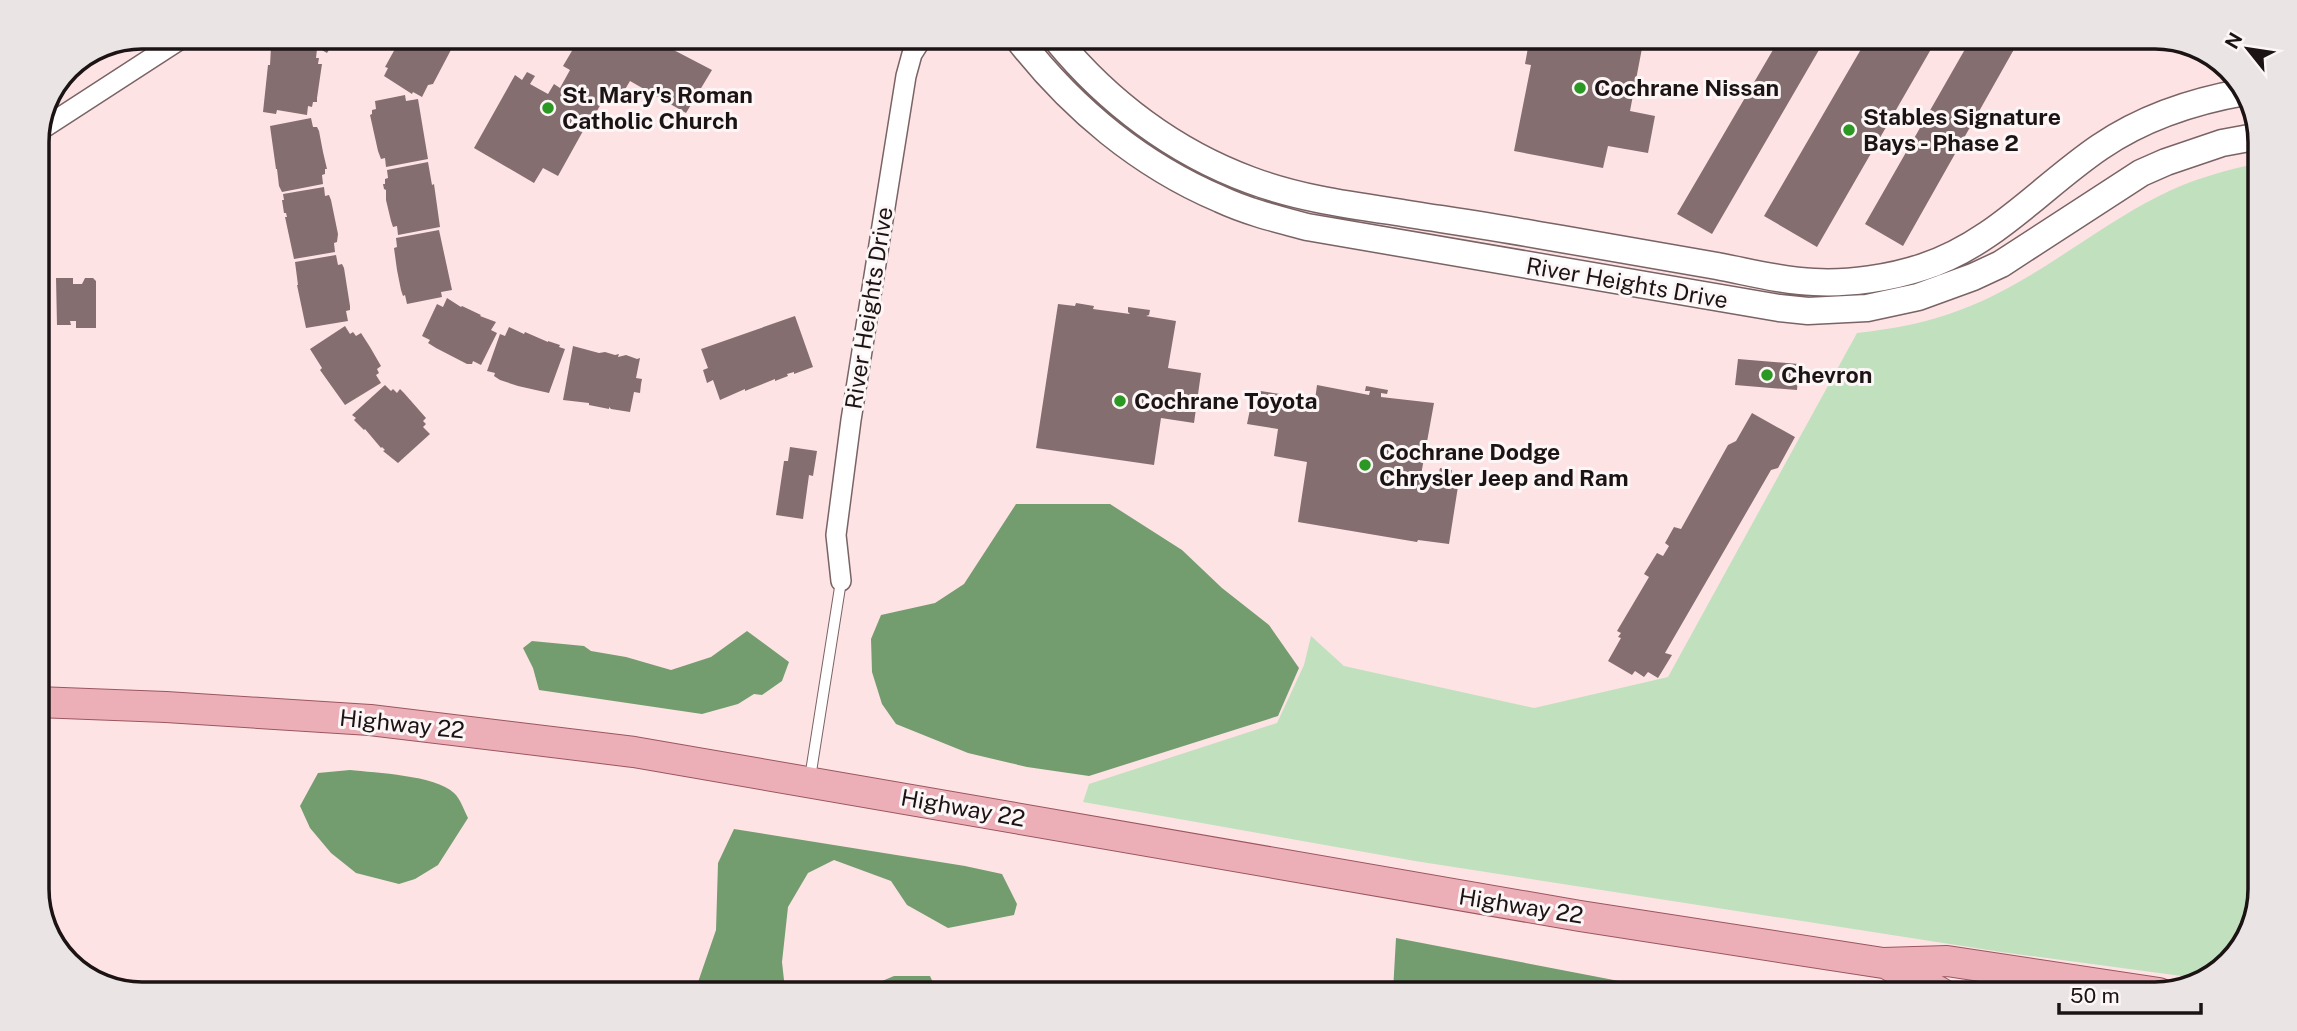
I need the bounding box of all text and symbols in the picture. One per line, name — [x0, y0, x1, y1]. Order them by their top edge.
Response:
north arrow — [2213, 14, 2283, 84]
text: N — [2220, 29, 2247, 52]
place label: Cochrane Nissan — [1594, 74, 1779, 101]
marker: Cochrane Nissan — [1572, 80, 1588, 96]
place label: St. Mary's Roman Catholic Church — [562, 81, 753, 134]
marker: St. Mary's Roman Catholic Church — [540, 100, 556, 116]
place label: Stables Signature Bays - Phase 2 — [1863, 103, 2061, 156]
marker: Stables Signature Bays - Phase 2 — [1841, 122, 1857, 138]
street label: River Heights Drive — [839, 205, 898, 411]
street label: River Heights Drive — [1524, 251, 1730, 314]
place label: Chevron — [1781, 361, 1872, 388]
marker: Chevron — [1759, 367, 1775, 383]
place label: Cochrane Toyota — [1134, 387, 1318, 414]
marker: Cochrane Toyota — [1112, 393, 1128, 409]
place label: Cochrane Dodge Chrysler Jeep and Ram — [1379, 438, 1629, 491]
marker: Cochrane Dodge Chrysler Jeep and Ram — [1357, 457, 1373, 473]
street label: Highway 22 — [338, 704, 466, 743]
street label: Highway 22 — [899, 783, 1027, 832]
street label: Highway 22 — [1457, 882, 1585, 929]
scale bar — [2059, 972, 2201, 1016]
text: 50 m — [2070, 983, 2120, 1008]

